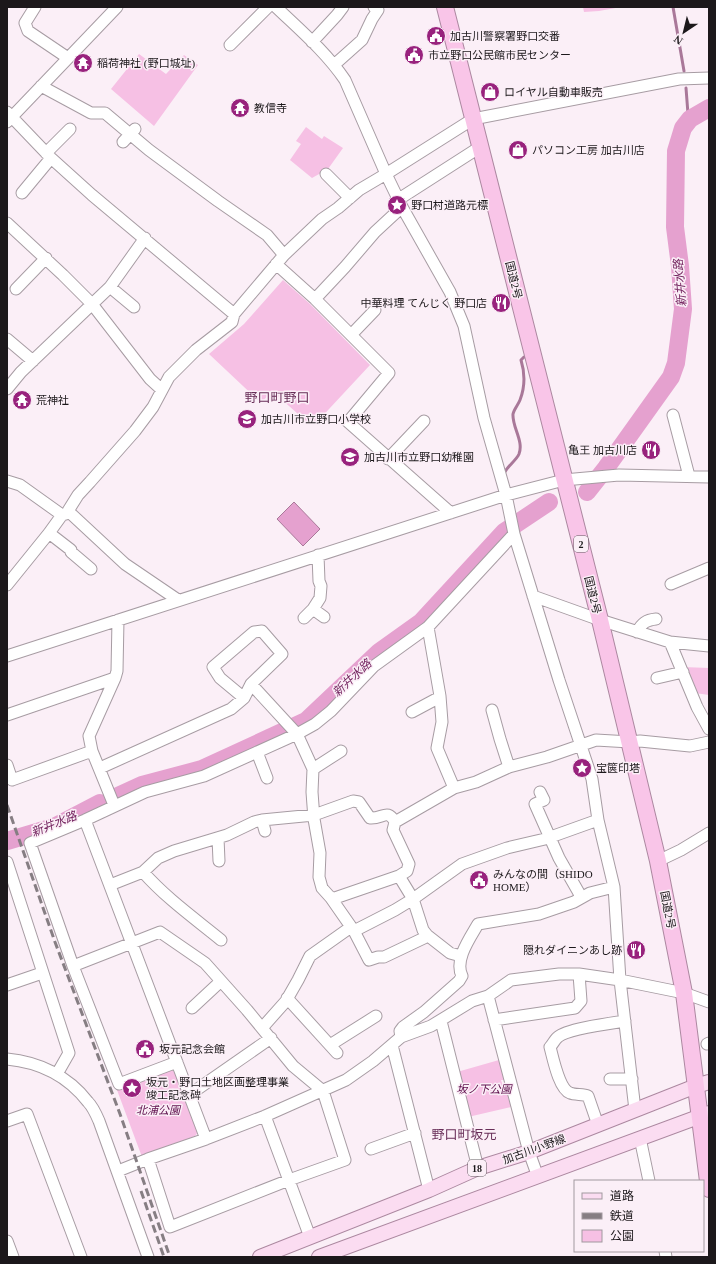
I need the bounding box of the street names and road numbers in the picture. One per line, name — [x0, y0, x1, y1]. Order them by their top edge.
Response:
street label: 国道2号 — [504, 260, 524, 300]
road number: 2 — [574, 536, 588, 552]
street label: 国道2号 — [583, 575, 603, 615]
street label: 国道2号 — [658, 890, 678, 930]
street label: 加古川小野線 — [501, 1132, 567, 1166]
road number: 18 — [468, 1160, 486, 1176]

